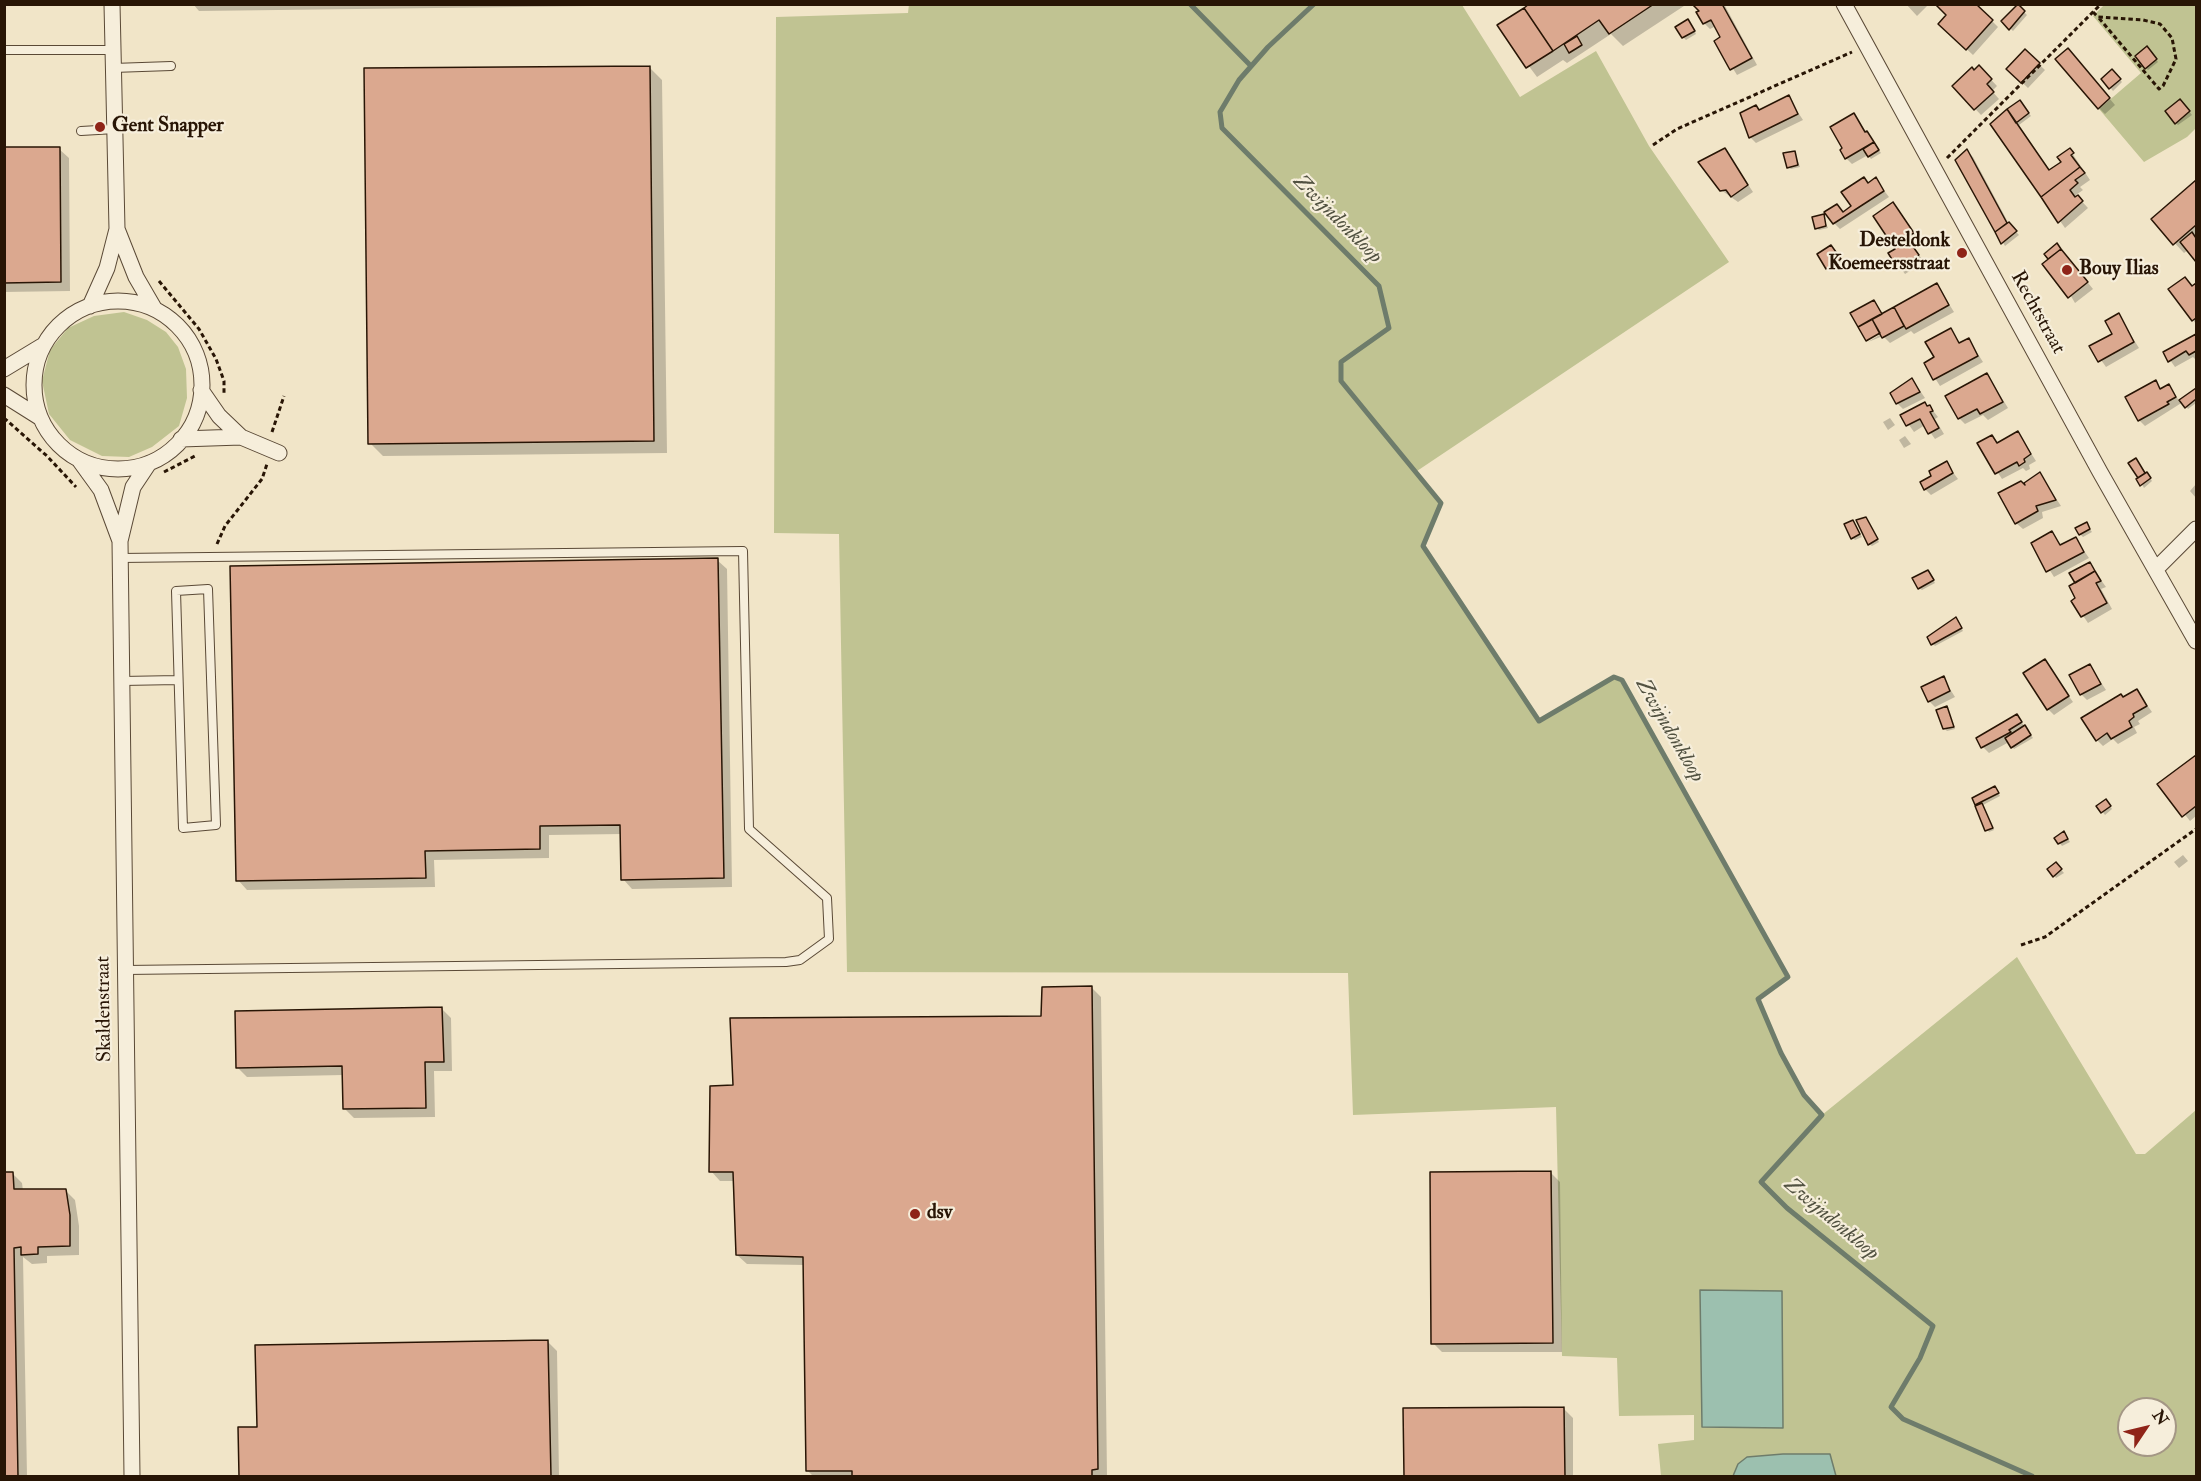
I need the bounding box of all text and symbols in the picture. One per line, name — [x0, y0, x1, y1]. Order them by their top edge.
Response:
place label: Gent Snapper — [112, 115, 224, 139]
marker: Gent Snapper — [93, 120, 107, 134]
water label: Zwijndonkloop — [1287, 170, 1387, 270]
place label: Desteldonk Koemeersstraat — [1828, 230, 1950, 277]
marker: Desteldonk Koemeersstraat — [1955, 246, 1969, 260]
place label: Bouy Ilias — [2079, 258, 2159, 282]
marker: Bouy Ilias — [2060, 263, 2074, 277]
street label: Rechtstraat — [2004, 267, 2070, 359]
water label: Zwijndonkloop — [1629, 675, 1709, 787]
street label: Skaldenstraat — [92, 956, 118, 1062]
water label: Zwijndonkloop — [1779, 1173, 1883, 1267]
place label: dsv — [927, 1202, 952, 1226]
marker: dsv — [908, 1207, 922, 1221]
north arrow — [2117, 1397, 2177, 1457]
text: N — [2148, 1406, 2172, 1429]

